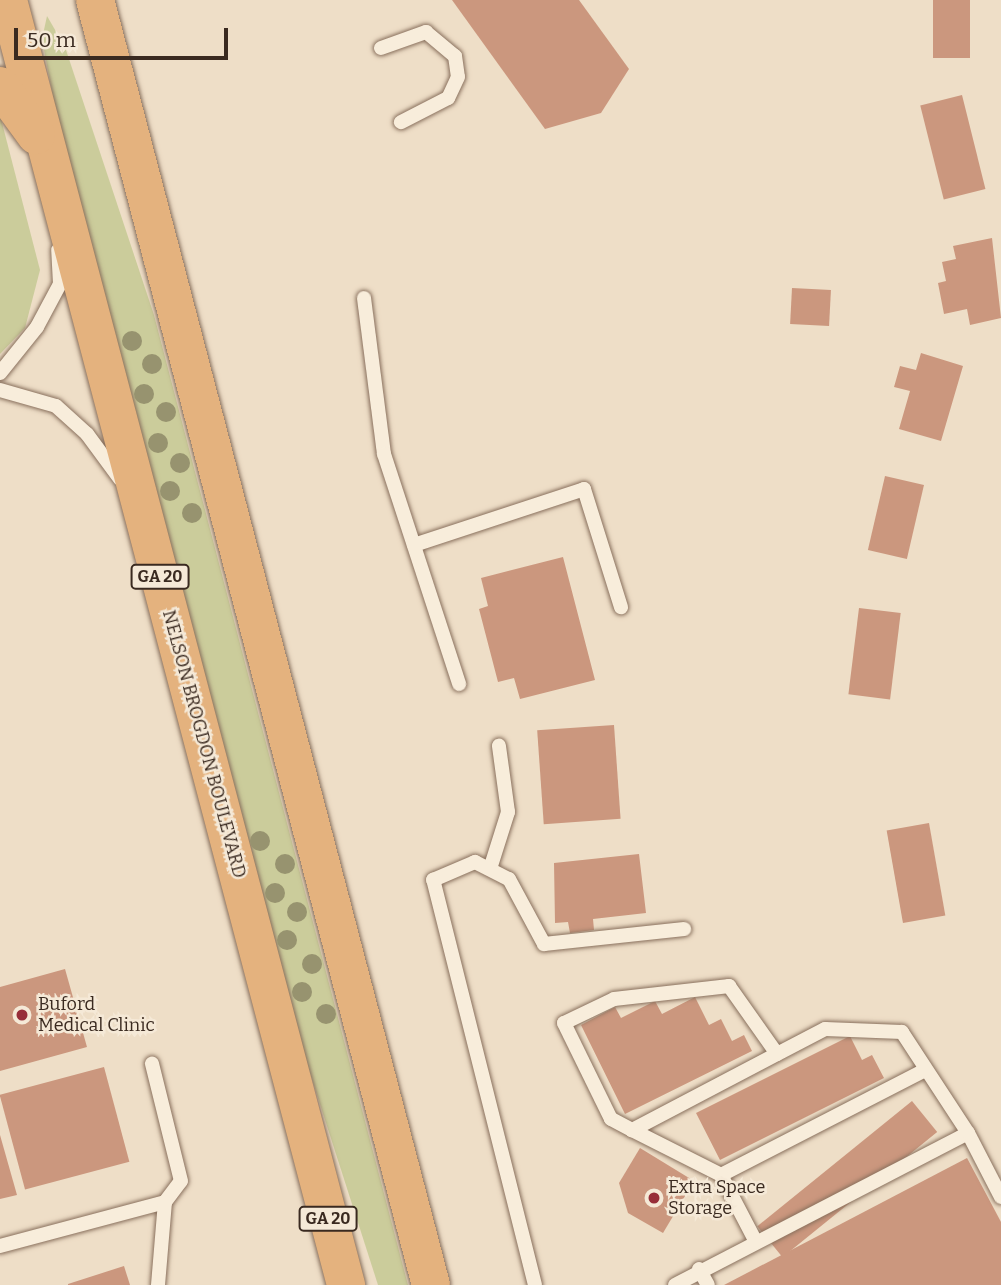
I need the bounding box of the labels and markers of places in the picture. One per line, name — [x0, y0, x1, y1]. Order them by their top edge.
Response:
place label: Buford Medical Clinic — [38, 994, 155, 1036]
marker: Buford Medical Clinic — [12, 1005, 32, 1025]
place label: Extra Space Storage — [668, 1177, 765, 1220]
marker: Extra Space Storage — [646, 1190, 662, 1206]

